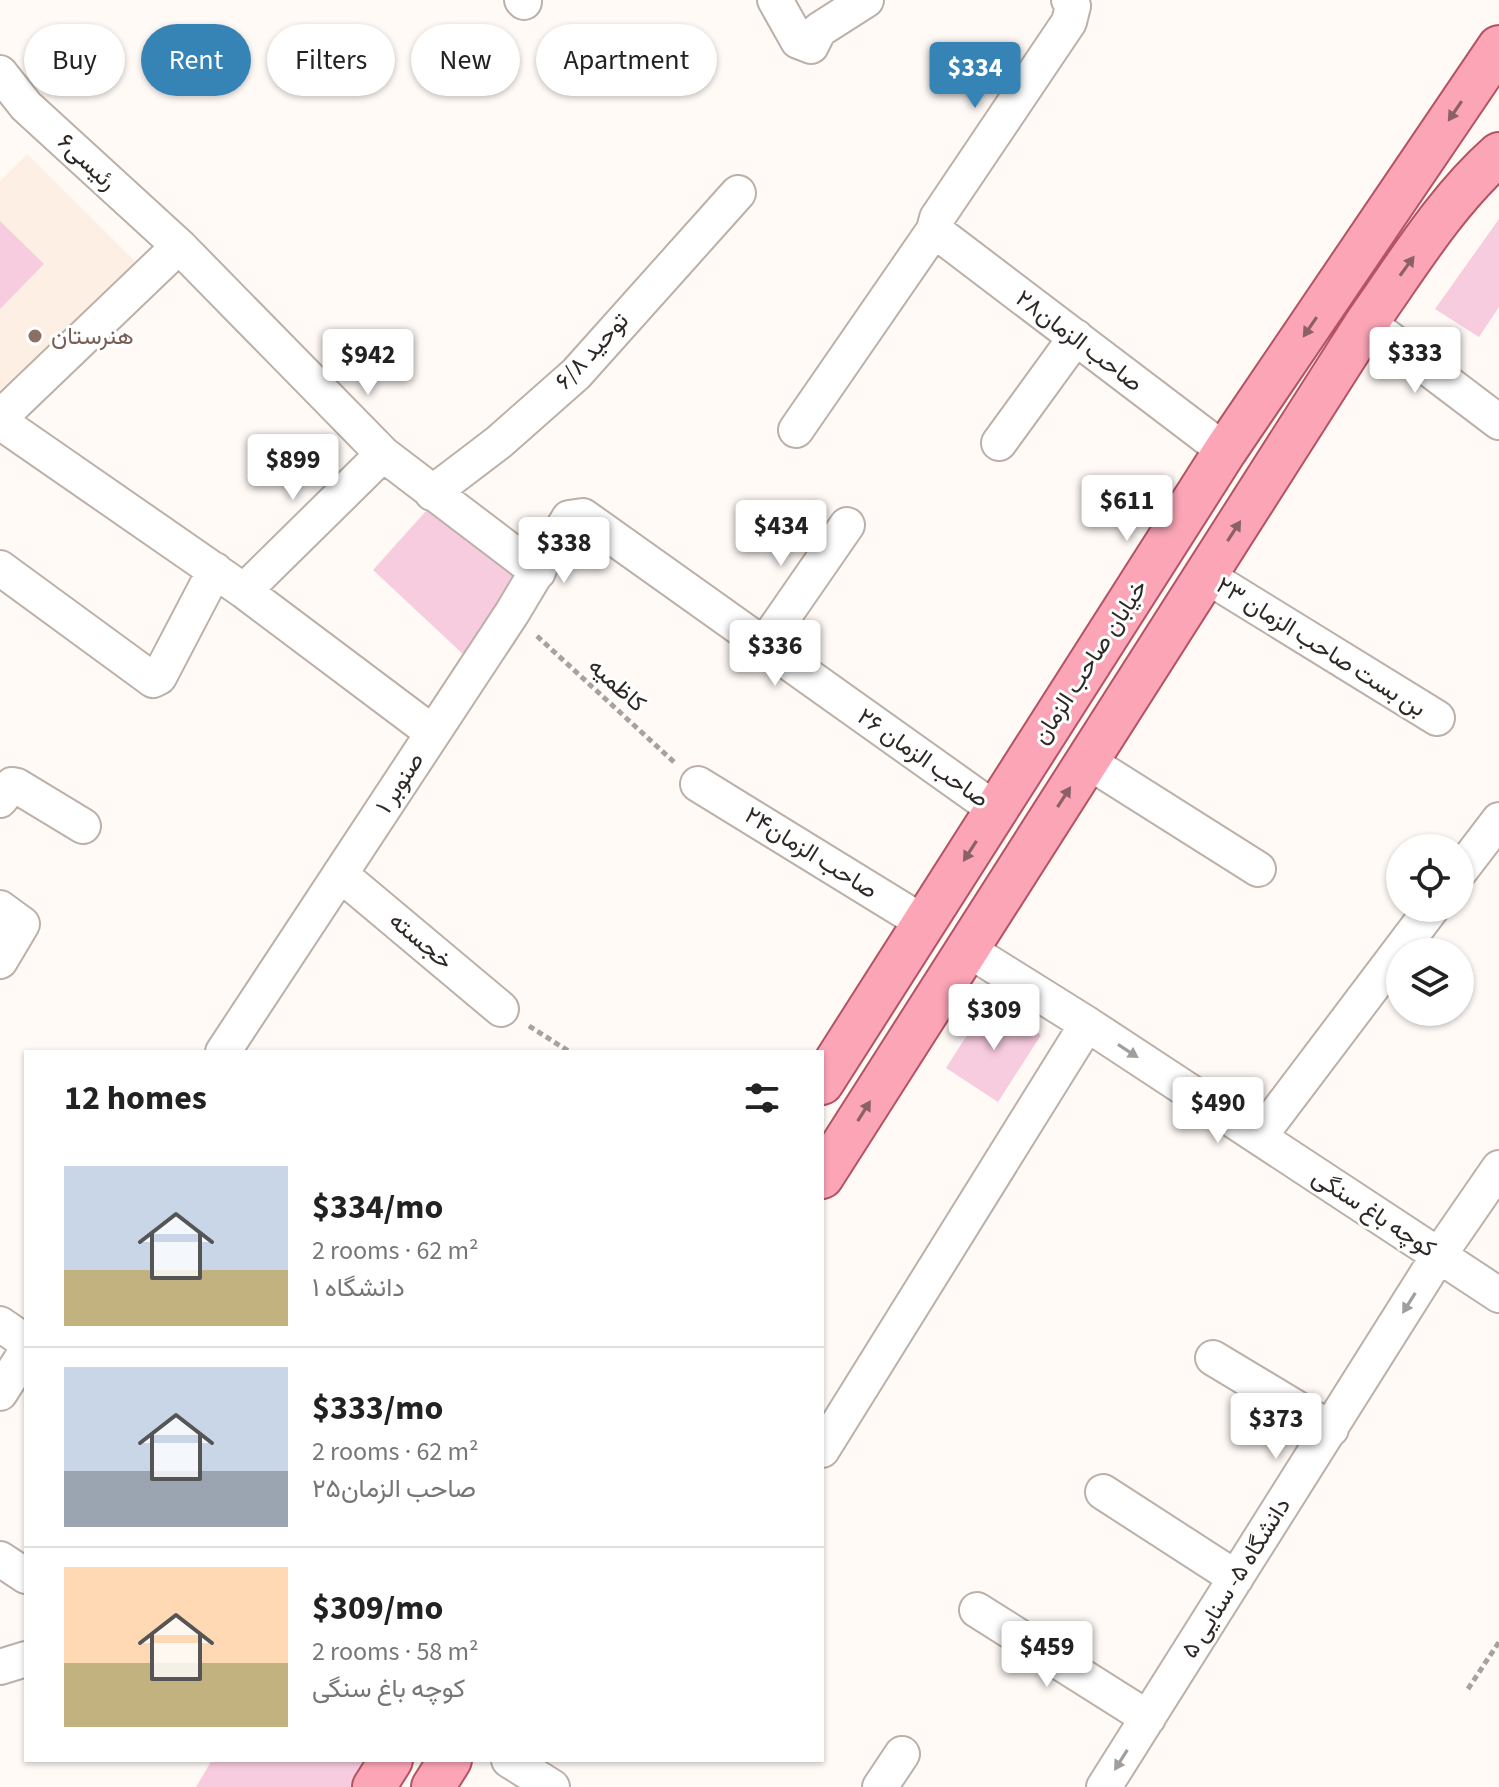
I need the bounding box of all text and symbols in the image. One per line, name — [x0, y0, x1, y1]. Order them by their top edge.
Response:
chip: Buy — [24, 24, 125, 96]
chip: Rent — [141, 24, 251, 96]
chip: Filters — [267, 24, 395, 96]
chip: New — [411, 24, 520, 96]
chip: Apartment — [536, 24, 717, 96]
pin: $334 — [928, 42, 1022, 110]
text: $334 — [948, 49, 1002, 86]
one-way arrow — [1448, 101, 1463, 122]
street label: رئیسی۶ — [49, 125, 125, 199]
one-way arrow — [1398, 256, 1414, 277]
street label: صاحب الزمان۲۸ — [1008, 281, 1150, 401]
street label: توحید ۶/۸ — [547, 304, 637, 398]
one-way arrow — [1302, 316, 1317, 337]
place label: هنرستان — [51, 319, 134, 354]
marker: هنرستان — [26, 327, 44, 345]
pin: $333 — [1368, 327, 1462, 395]
pin: $942 — [321, 329, 415, 397]
text: $333 — [1388, 334, 1442, 371]
text: $942 — [341, 336, 395, 373]
pin: $899 — [246, 434, 340, 502]
text: $899 — [266, 441, 320, 478]
pin: $611 — [1080, 475, 1174, 543]
text: $611 — [1100, 482, 1154, 519]
pin: $434 — [734, 500, 828, 568]
text: $434 — [754, 507, 808, 544]
pin: $338 — [517, 517, 611, 585]
one-way arrow — [1226, 520, 1241, 541]
text: $338 — [537, 524, 591, 561]
street label: بن بست صاحب الزمان ۲۳ — [1209, 568, 1433, 726]
street label: خیابان صاحب الزمان — [1024, 573, 1156, 751]
pin: $336 — [728, 620, 822, 688]
text: $336 — [748, 627, 802, 664]
street label: کاظمیه — [580, 649, 654, 721]
street label: صاحب الزمان ۲۶ — [850, 700, 996, 816]
street label: صنوبر ۱ — [367, 745, 433, 821]
one-way arrow — [1056, 786, 1070, 808]
street label: صاحب الزمان۲۴ — [738, 798, 884, 908]
map controls — [1386, 834, 1474, 1026]
button: locate — [1386, 834, 1474, 922]
one-way arrow — [963, 840, 978, 861]
street label: خجسته — [381, 904, 461, 978]
button: layers — [1386, 938, 1474, 1026]
pin: $309 — [947, 984, 1041, 1052]
text: $309 — [967, 991, 1021, 1028]
one-way arrow — [1117, 1043, 1138, 1058]
text: 12 homes — [64, 1074, 207, 1123]
icon: filters — [740, 1076, 784, 1120]
pin: $490 — [1171, 1077, 1265, 1145]
text: $490 — [1191, 1084, 1245, 1121]
one-way arrow — [856, 1100, 870, 1122]
street label: کوچه باغ سنگی — [1305, 1160, 1443, 1266]
text: $334/mo — [312, 1183, 443, 1232]
icon: home — [128, 1198, 224, 1294]
text: 2 rooms · 62 m² — [312, 1232, 479, 1269]
text: دانشگاه ۱ — [312, 1269, 405, 1306]
one-way arrow — [1403, 1292, 1417, 1314]
text: $333/mo — [312, 1384, 443, 1433]
pin: $373 — [1229, 1393, 1323, 1461]
icon: home — [128, 1399, 224, 1495]
text: $373 — [1249, 1400, 1303, 1437]
text: 2 rooms · 62 m² — [312, 1433, 479, 1470]
text: صاحب الزمان۲۵ — [312, 1470, 476, 1507]
street label: دانشگاه ۵- سنایی ۵ — [1172, 1491, 1300, 1665]
text: $309/mo — [312, 1584, 443, 1633]
icon: home — [128, 1599, 224, 1695]
pin: $459 — [1000, 1621, 1094, 1689]
text: $459 — [1020, 1628, 1074, 1665]
text: 2 rooms · 58 m² — [312, 1633, 479, 1670]
text: کوچه باغ سنگی — [312, 1670, 465, 1707]
one-way arrow — [1115, 1749, 1129, 1771]

